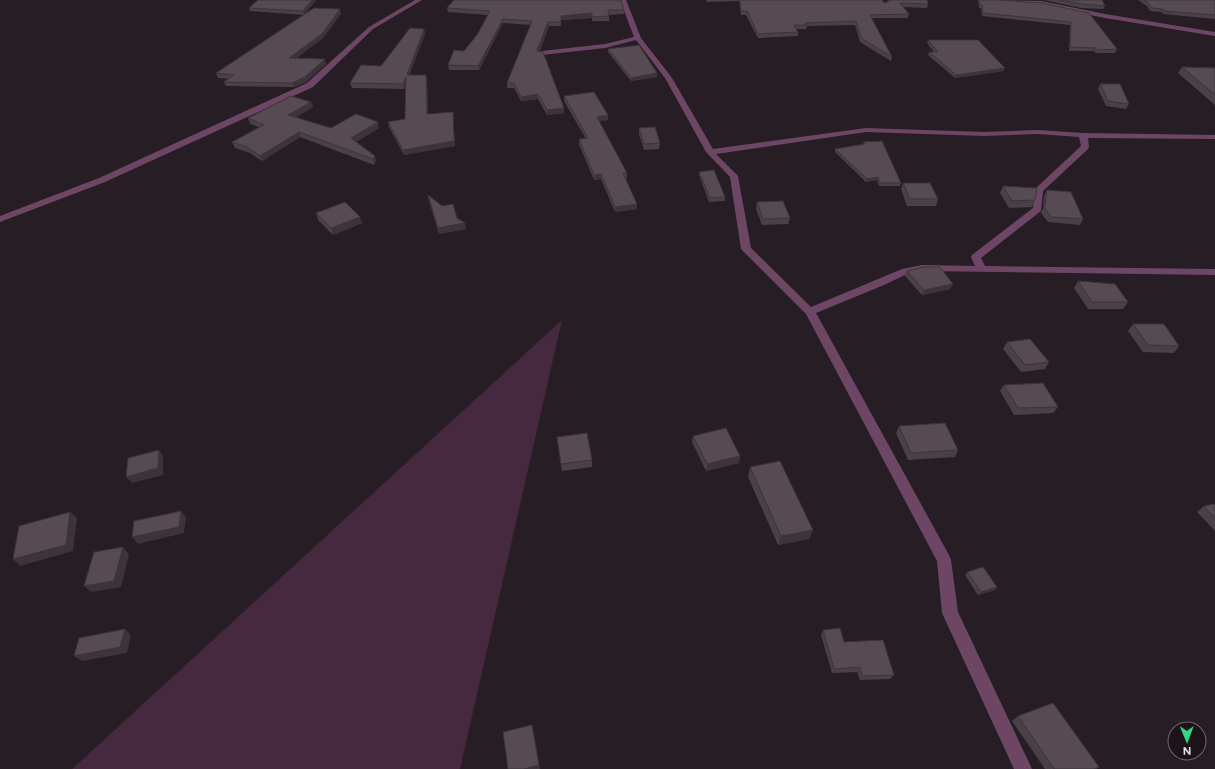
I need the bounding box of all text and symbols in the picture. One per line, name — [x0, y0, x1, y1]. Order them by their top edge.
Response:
north arrow — [1167, 721, 1207, 761]
text: N — [1183, 744, 1192, 757]

